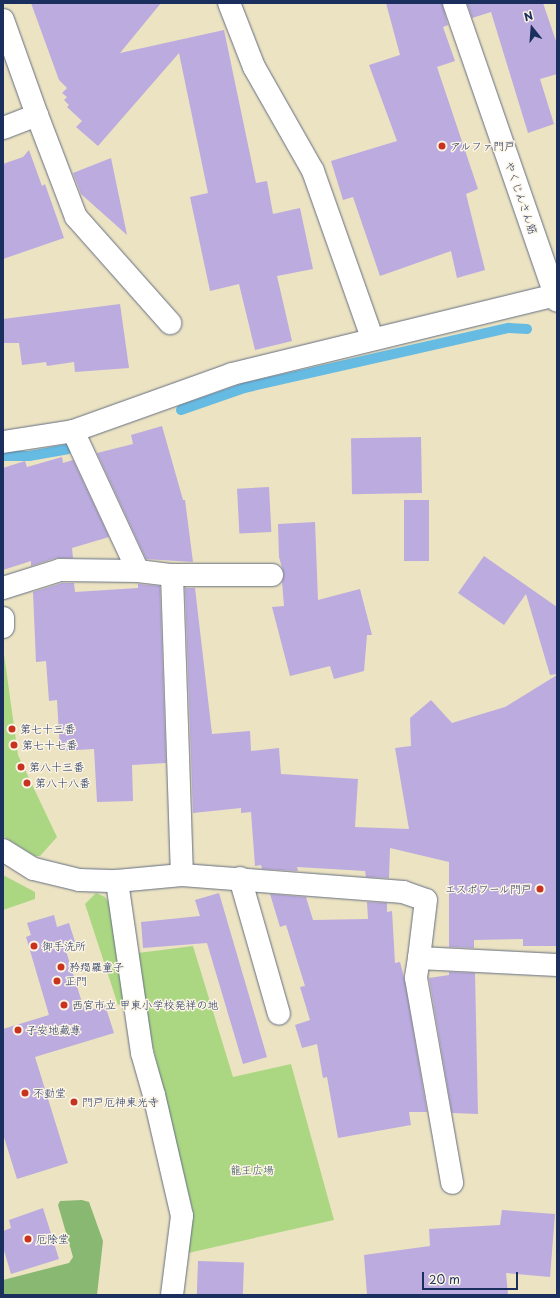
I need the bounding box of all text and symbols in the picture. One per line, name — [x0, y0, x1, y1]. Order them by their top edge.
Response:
text: N — [522, 7, 535, 25]
north arrow — [512, 8, 552, 48]
place label: アルファ門戸 — [450, 139, 516, 153]
marker: アルファ門戸 — [437, 141, 447, 151]
street label: やくじんさん筋 — [502, 159, 540, 237]
place label: 第七十三番 — [20, 722, 75, 736]
marker: 第七十三番 — [7, 724, 17, 734]
place label: 第七十七番 — [22, 738, 77, 752]
marker: 第七十七番 — [9, 740, 19, 750]
place label: 第八十三番 — [29, 760, 84, 774]
marker: 第八十三番 — [16, 762, 26, 772]
place label: 第八十八番 — [35, 776, 90, 790]
marker: 第八十八番 — [22, 778, 32, 788]
place label: エスポワール門戸 — [444, 882, 532, 896]
marker: エスポワール門戸 — [535, 884, 545, 894]
place label: 御手洗所 — [42, 939, 86, 953]
marker: 御手洗所 — [29, 941, 39, 951]
place label: 矜羯羅童子 — [69, 960, 124, 974]
marker: 矜羯羅童子 — [56, 962, 66, 972]
place label: 正門 — [65, 974, 87, 988]
marker: 正門 — [52, 976, 62, 986]
place label: 西宮市立 甲東小学校発祥の地 — [72, 998, 219, 1012]
marker: 西宮市立 甲東小学校発祥の地 — [59, 1000, 69, 1010]
place label: 子安地藏尊 — [26, 1023, 81, 1037]
marker: 子安地藏尊 — [13, 1025, 23, 1035]
place label: 不動堂 — [33, 1086, 66, 1100]
marker: 不動堂 — [20, 1088, 30, 1098]
place label: 門戸厄神東光寺 — [82, 1095, 159, 1109]
marker: 門戸厄神東光寺 — [69, 1097, 79, 1107]
park label: 龍王広場 — [230, 1163, 274, 1177]
place label: 厄除堂 — [36, 1232, 69, 1246]
marker: 厄除堂 — [23, 1234, 33, 1244]
scale bar — [424, 1264, 520, 1290]
text: 20 m — [429, 1270, 460, 1288]

